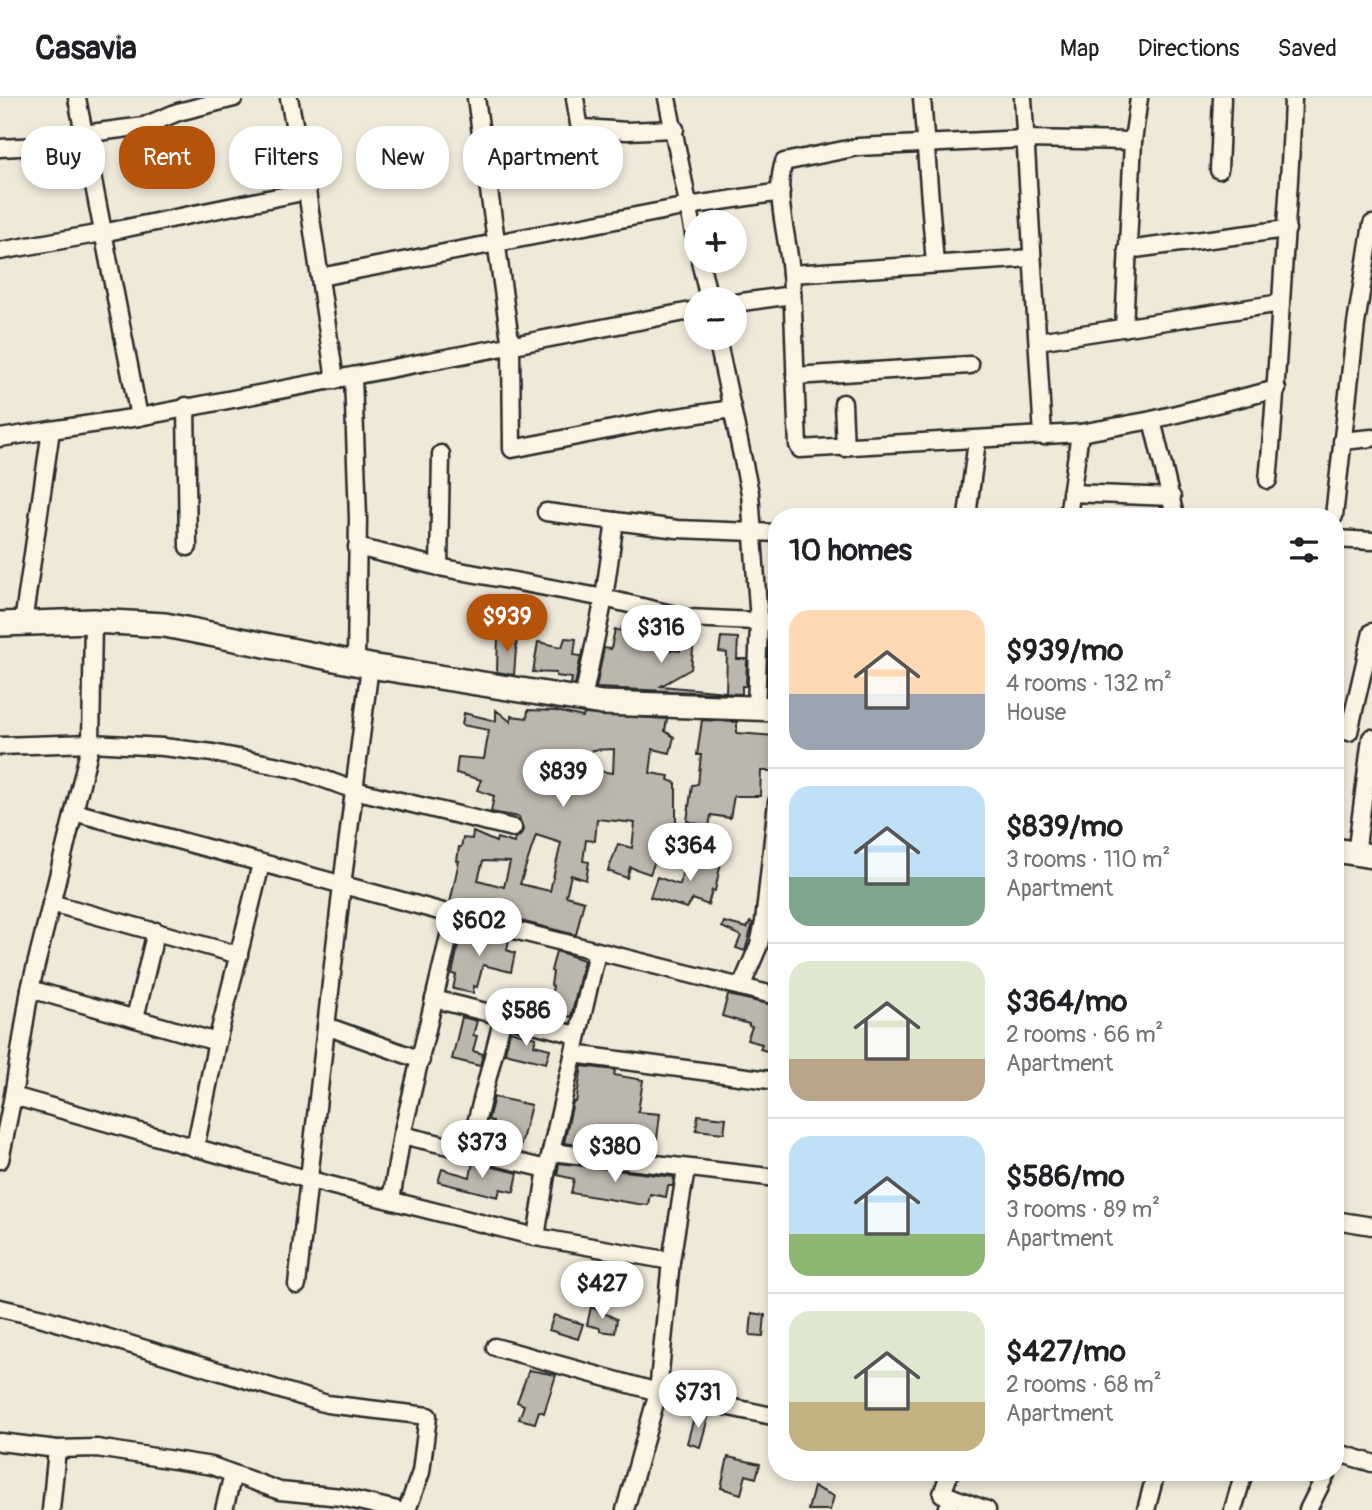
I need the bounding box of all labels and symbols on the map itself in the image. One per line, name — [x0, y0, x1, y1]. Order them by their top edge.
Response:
pin: $939 — [466, 594, 548, 654]
pin: $316 — [620, 606, 702, 665]
pin: $839 — [522, 750, 604, 809]
pin: $364 — [649, 824, 731, 883]
pin: $602 — [438, 898, 520, 958]
pin: $586 — [485, 988, 567, 1048]
pin: $373 — [441, 1121, 523, 1180]
pin: $380 — [574, 1124, 656, 1184]
pin: $427 — [561, 1262, 643, 1321]
pin: $731 — [657, 1370, 739, 1430]

